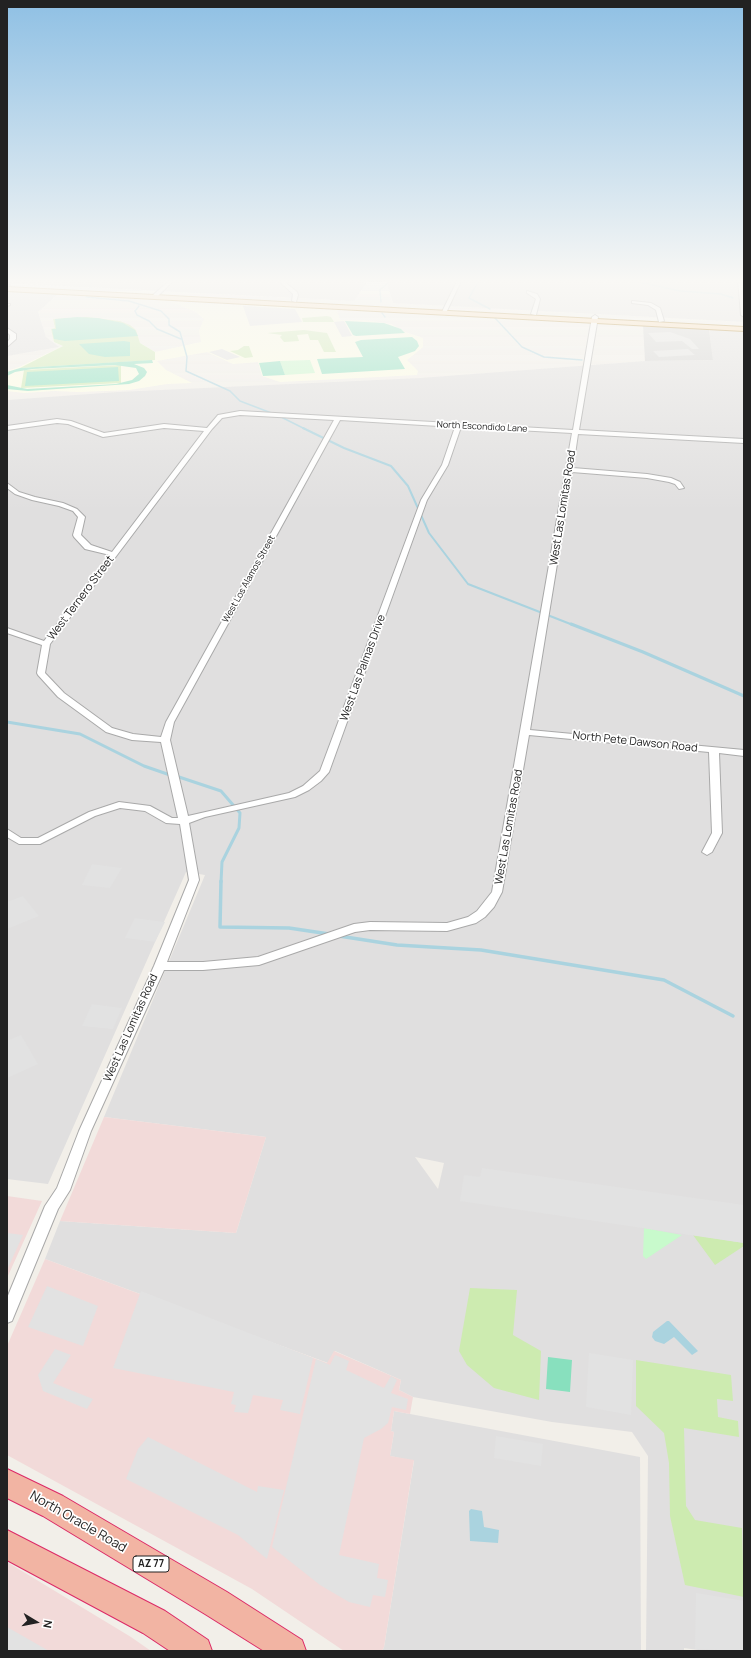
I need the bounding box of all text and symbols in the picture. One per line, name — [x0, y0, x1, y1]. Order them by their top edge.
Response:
street label: North Escondido Lane — [436, 419, 528, 435]
street label: West Las Lomitas Road — [547, 449, 579, 567]
street label: West Los Alamos Street — [220, 533, 278, 625]
street label: West Ternero Street — [45, 553, 117, 643]
street label: West Las Palmas Drive — [338, 613, 388, 723]
street label: North Pete Dawson Road — [572, 729, 698, 755]
street label: West Las Lomitas Road — [492, 768, 526, 886]
street label: West Las Lomitas Road — [101, 972, 161, 1084]
street label: North Oracle Road — [27, 1488, 129, 1556]
road number: AZ 77 — [133, 1556, 169, 1572]
north arrow — [16, 1602, 56, 1642]
text: N — [40, 1619, 56, 1629]

